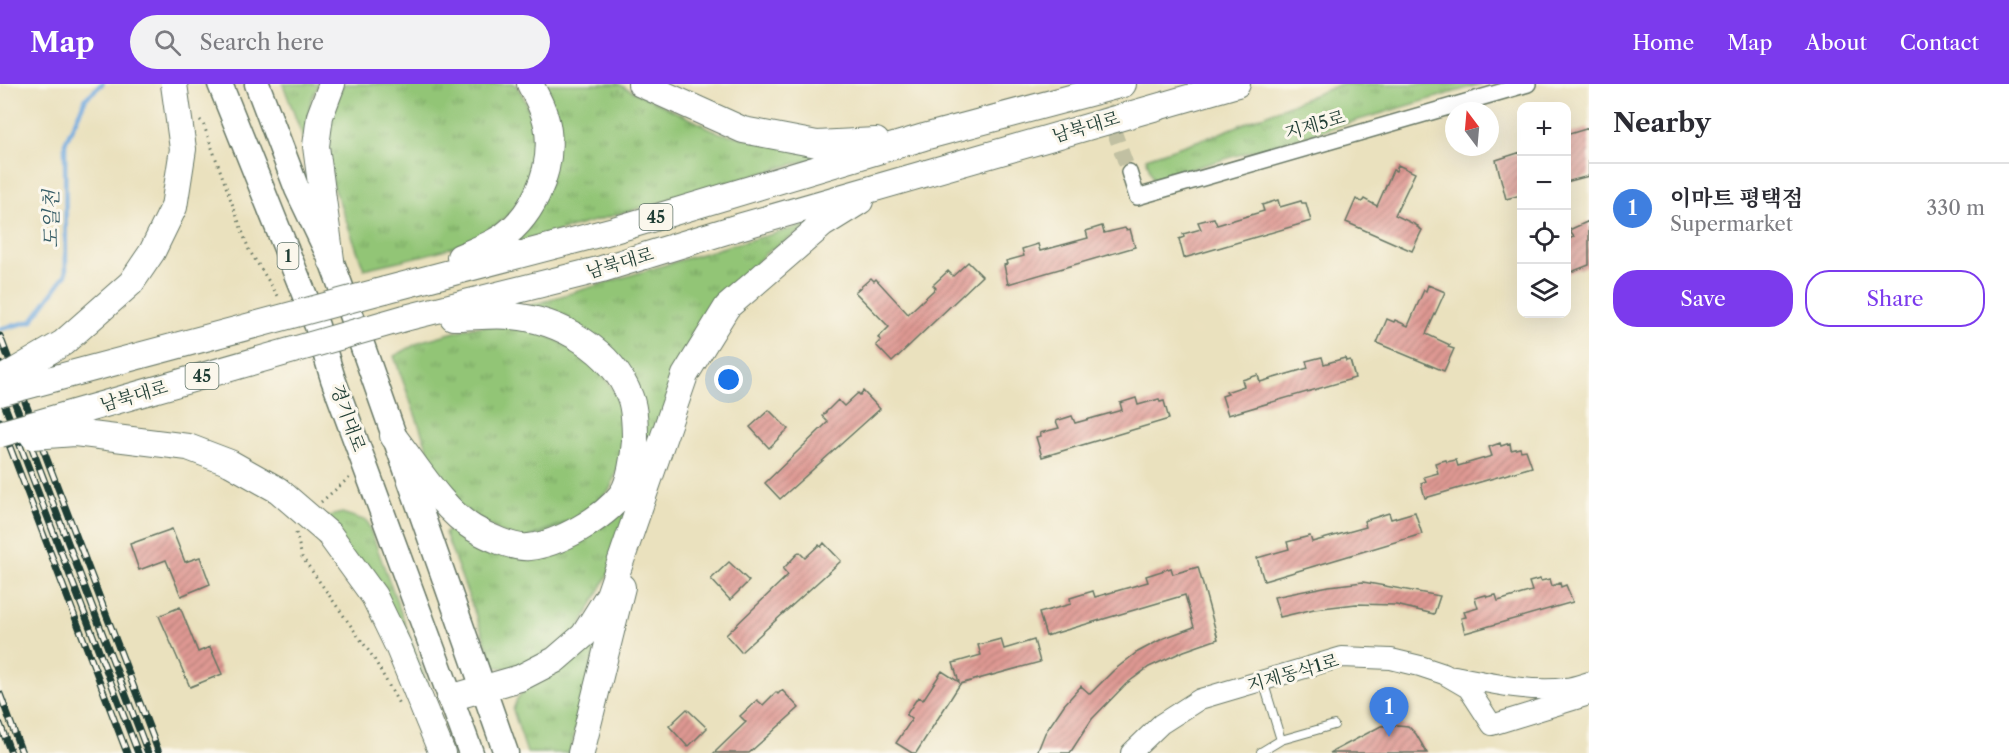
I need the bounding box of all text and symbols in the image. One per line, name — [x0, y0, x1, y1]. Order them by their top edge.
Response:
search box — [130, 15, 550, 69]
text: Map — [30, 25, 94, 59]
icon: search — [151, 26, 184, 59]
text: Search here — [199, 29, 324, 56]
text: Home — [1633, 30, 1694, 55]
text: Map — [1727, 30, 1772, 55]
text: About — [1805, 30, 1867, 55]
text: Contact — [1900, 30, 1979, 55]
north arrow — [1445, 102, 1499, 156]
map controls — [1517, 102, 1571, 318]
button: + — [1517, 102, 1571, 156]
street label: 지제5로 — [1282, 106, 1348, 144]
street label: 남북대로 — [1050, 107, 1122, 147]
text: Nearby — [1613, 107, 1711, 139]
button: − — [1517, 156, 1571, 210]
text: 이마트 평택점 — [1670, 185, 1803, 212]
water label: 도일천 — [39, 188, 63, 248]
text: 1 — [1628, 196, 1637, 220]
text: 330 m — [1926, 196, 1985, 220]
road number: 45 — [640, 204, 672, 230]
button: locate — [1517, 210, 1571, 264]
text: Supermarket — [1670, 212, 1793, 236]
road number: 1 — [278, 243, 298, 269]
street label: 남북대로 — [584, 243, 656, 283]
button: layers — [1517, 264, 1571, 318]
button: Save — [1613, 270, 1793, 327]
button: Share — [1805, 270, 1985, 327]
road number: 45 — [186, 363, 218, 389]
your location — [714, 365, 743, 394]
street label: 남북대로 — [98, 376, 170, 416]
street label: 경기대로 — [326, 382, 370, 454]
street label: 지제동삭1로 — [1245, 649, 1341, 697]
pin: 1 — [1370, 688, 1408, 737]

